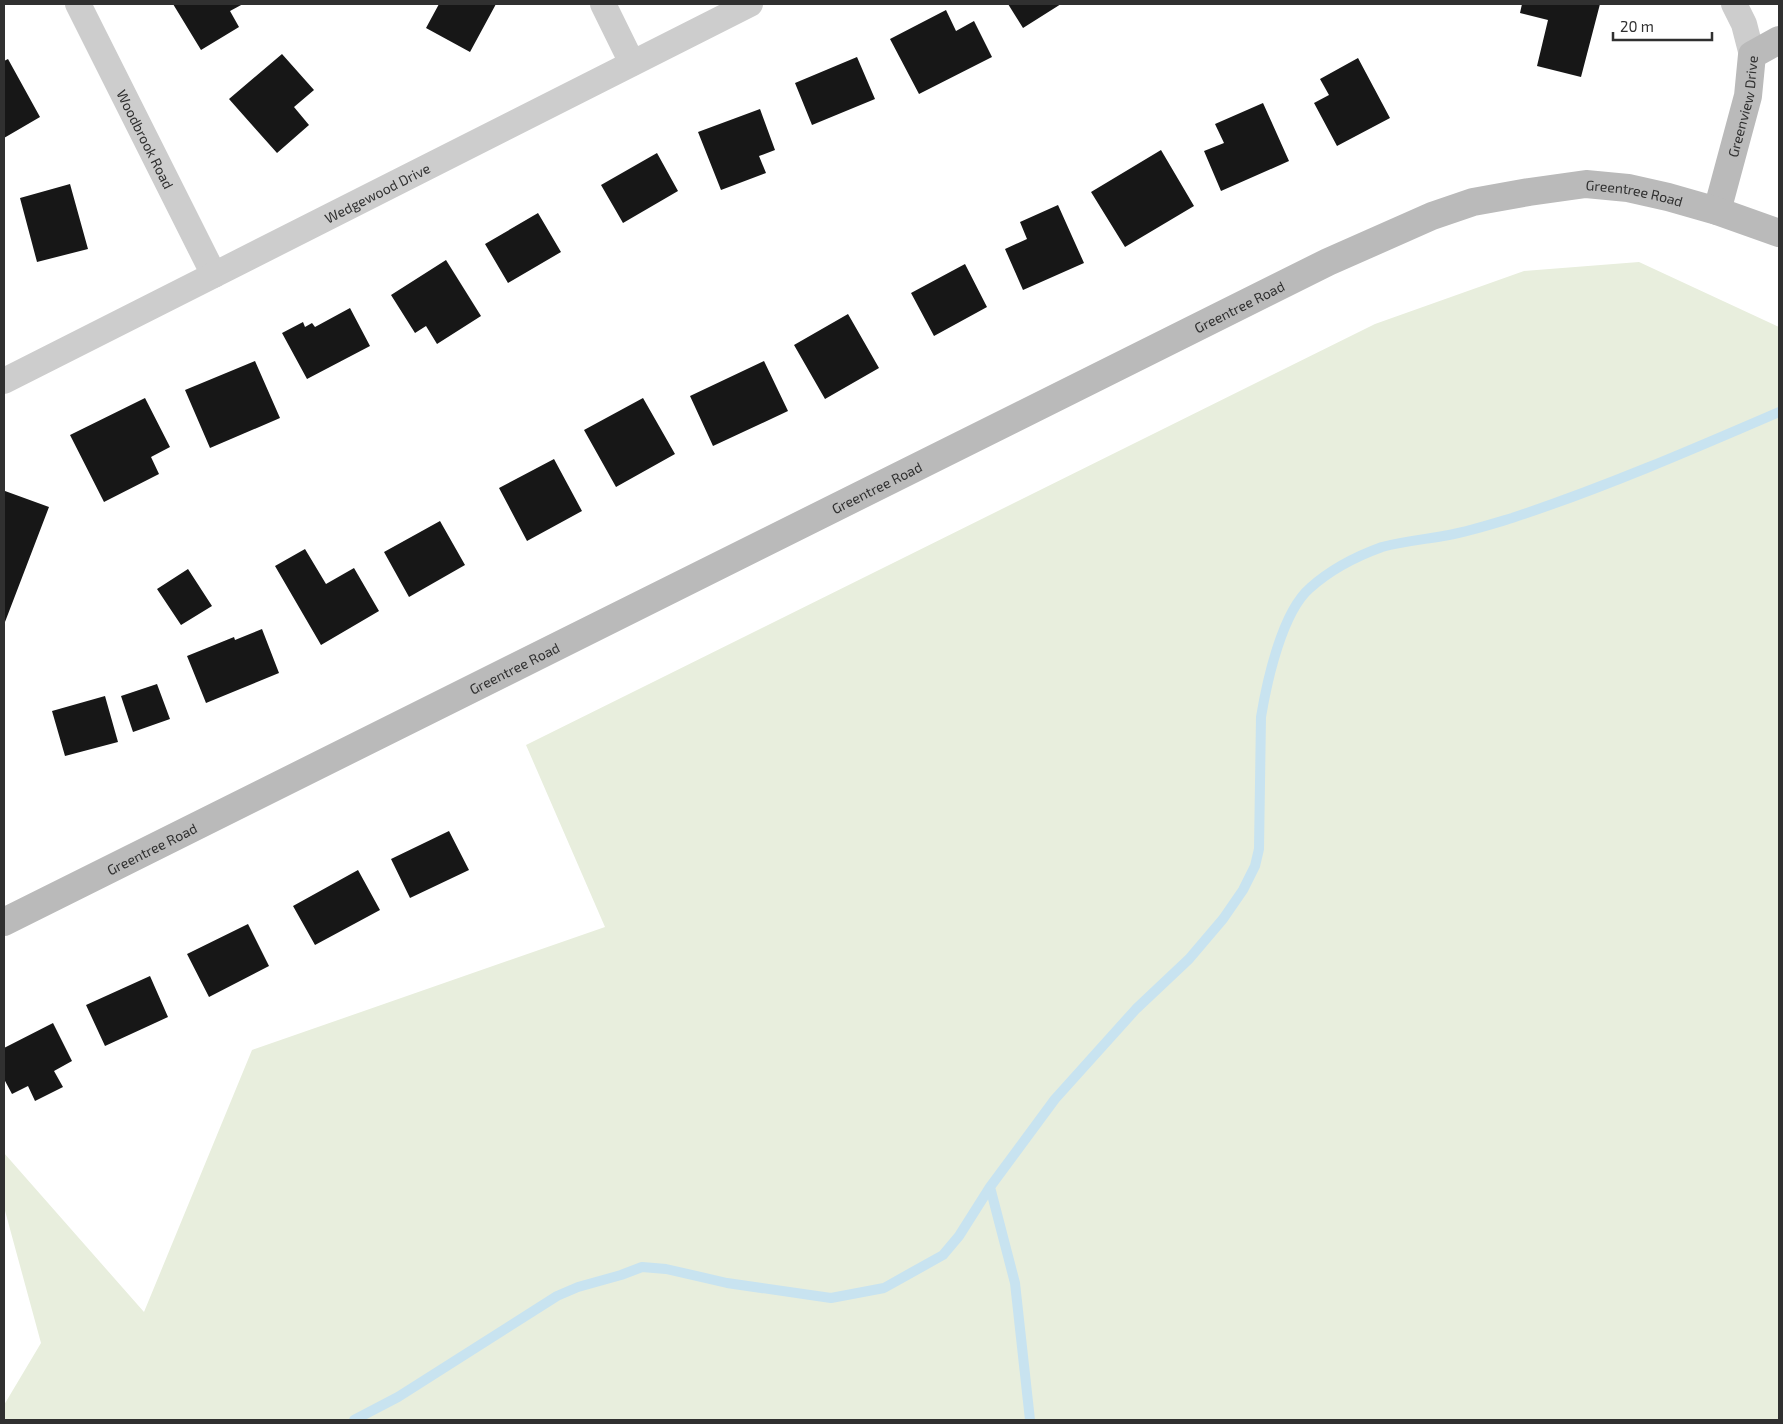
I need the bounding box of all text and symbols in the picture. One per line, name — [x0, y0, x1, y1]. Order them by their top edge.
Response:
scale bar — [1613, 10, 1712, 42]
text: 20 m — [1620, 17, 1654, 35]
street label: Greenview Drive — [1723, 55, 1760, 159]
street label: Woodbrook Road — [114, 87, 178, 191]
street label: Wedgewood Drive — [322, 159, 433, 226]
street label: Greentree Road — [1585, 176, 1685, 209]
street label: Greentree Road — [1191, 277, 1287, 336]
street label: Greentree Road — [829, 457, 925, 517]
street label: Greentree Road — [466, 638, 562, 697]
street label: Greentree Road — [104, 819, 200, 878]

